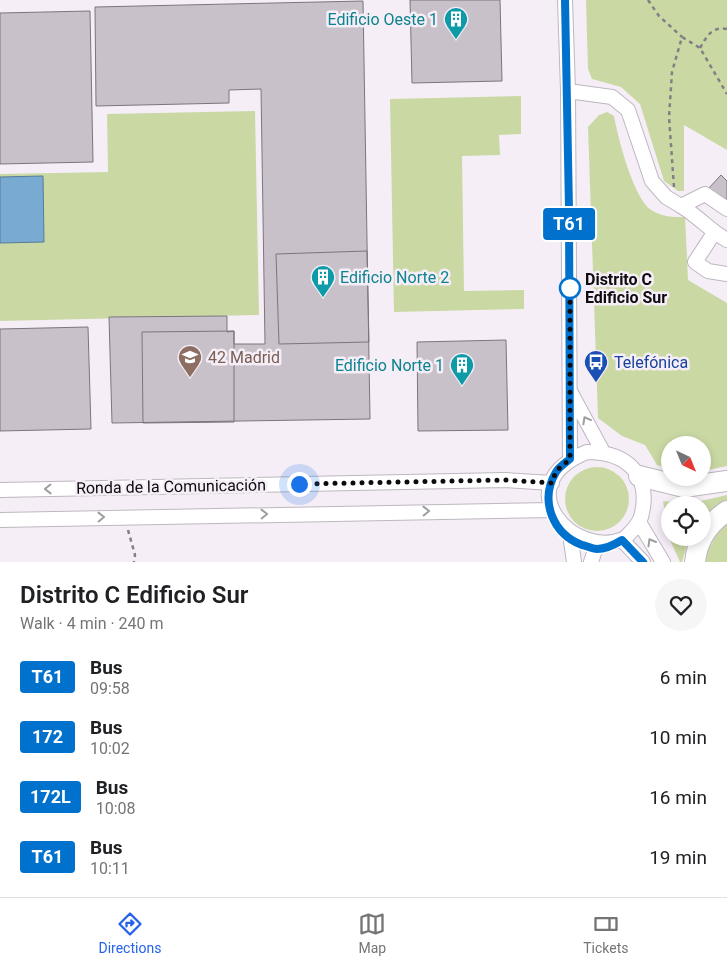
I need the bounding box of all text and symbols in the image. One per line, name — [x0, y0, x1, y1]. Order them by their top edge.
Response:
building icon: Edificio Oeste 1 — [443, 6, 469, 40]
place label: Edificio Oeste 1 — [327, 10, 438, 29]
line badge: T61 — [540, 208, 598, 240]
text: T61 — [553, 213, 585, 234]
building icon: Edificio Norte 2 — [310, 264, 336, 298]
place label: Edificio Norte 2 — [340, 268, 449, 287]
place label: Distrito C Edificio Sur — [585, 270, 667, 307]
marker: Distrito C Edificio Sur — [559, 277, 581, 299]
school or university icon: 42 Madrid — [177, 344, 203, 378]
place label: 42 Madrid — [208, 348, 280, 367]
bus stop icon: Telefónica — [583, 349, 609, 383]
building icon: Edificio Norte 1 — [449, 352, 475, 386]
place label: Telefónica — [614, 353, 688, 372]
place label: Edificio Norte 1 — [335, 356, 444, 375]
one-way arrow — [583, 417, 593, 426]
north arrow — [661, 436, 711, 486]
map controls — [661, 436, 711, 546]
your location — [287, 472, 312, 497]
street label: Ronda de la Comunicación — [76, 475, 266, 498]
one-way arrow — [44, 484, 52, 494]
button: locate — [661, 496, 711, 546]
one-way arrow — [422, 506, 430, 516]
one-way arrow — [260, 509, 268, 519]
one-way arrow — [98, 512, 105, 522]
one-way arrow — [647, 538, 657, 547]
button: heart — [655, 579, 707, 631]
text: Distrito C Edificio Sur — [20, 581, 248, 609]
text: Walk · 4 min · 240 m — [20, 614, 164, 633]
text: Bus — [90, 656, 123, 679]
text: T61 — [32, 666, 63, 687]
text: 6 min — [660, 666, 707, 689]
text: 09:58 — [90, 679, 130, 698]
text: Bus — [90, 716, 123, 739]
text: 172 — [32, 726, 63, 747]
text: 10 min — [649, 726, 707, 749]
text: 10:02 — [90, 739, 130, 758]
text: Bus — [96, 776, 128, 799]
text: 172L — [30, 786, 71, 807]
text: 16 min — [649, 786, 707, 809]
text: 10:08 — [96, 799, 136, 818]
text: Bus — [90, 836, 123, 859]
text: T61 — [32, 846, 63, 867]
text: 19 min — [649, 846, 707, 869]
text: 10:11 — [90, 859, 130, 878]
tab: Directions — [98, 910, 161, 956]
tab: Map — [358, 910, 386, 956]
tab: Tickets — [583, 910, 629, 956]

